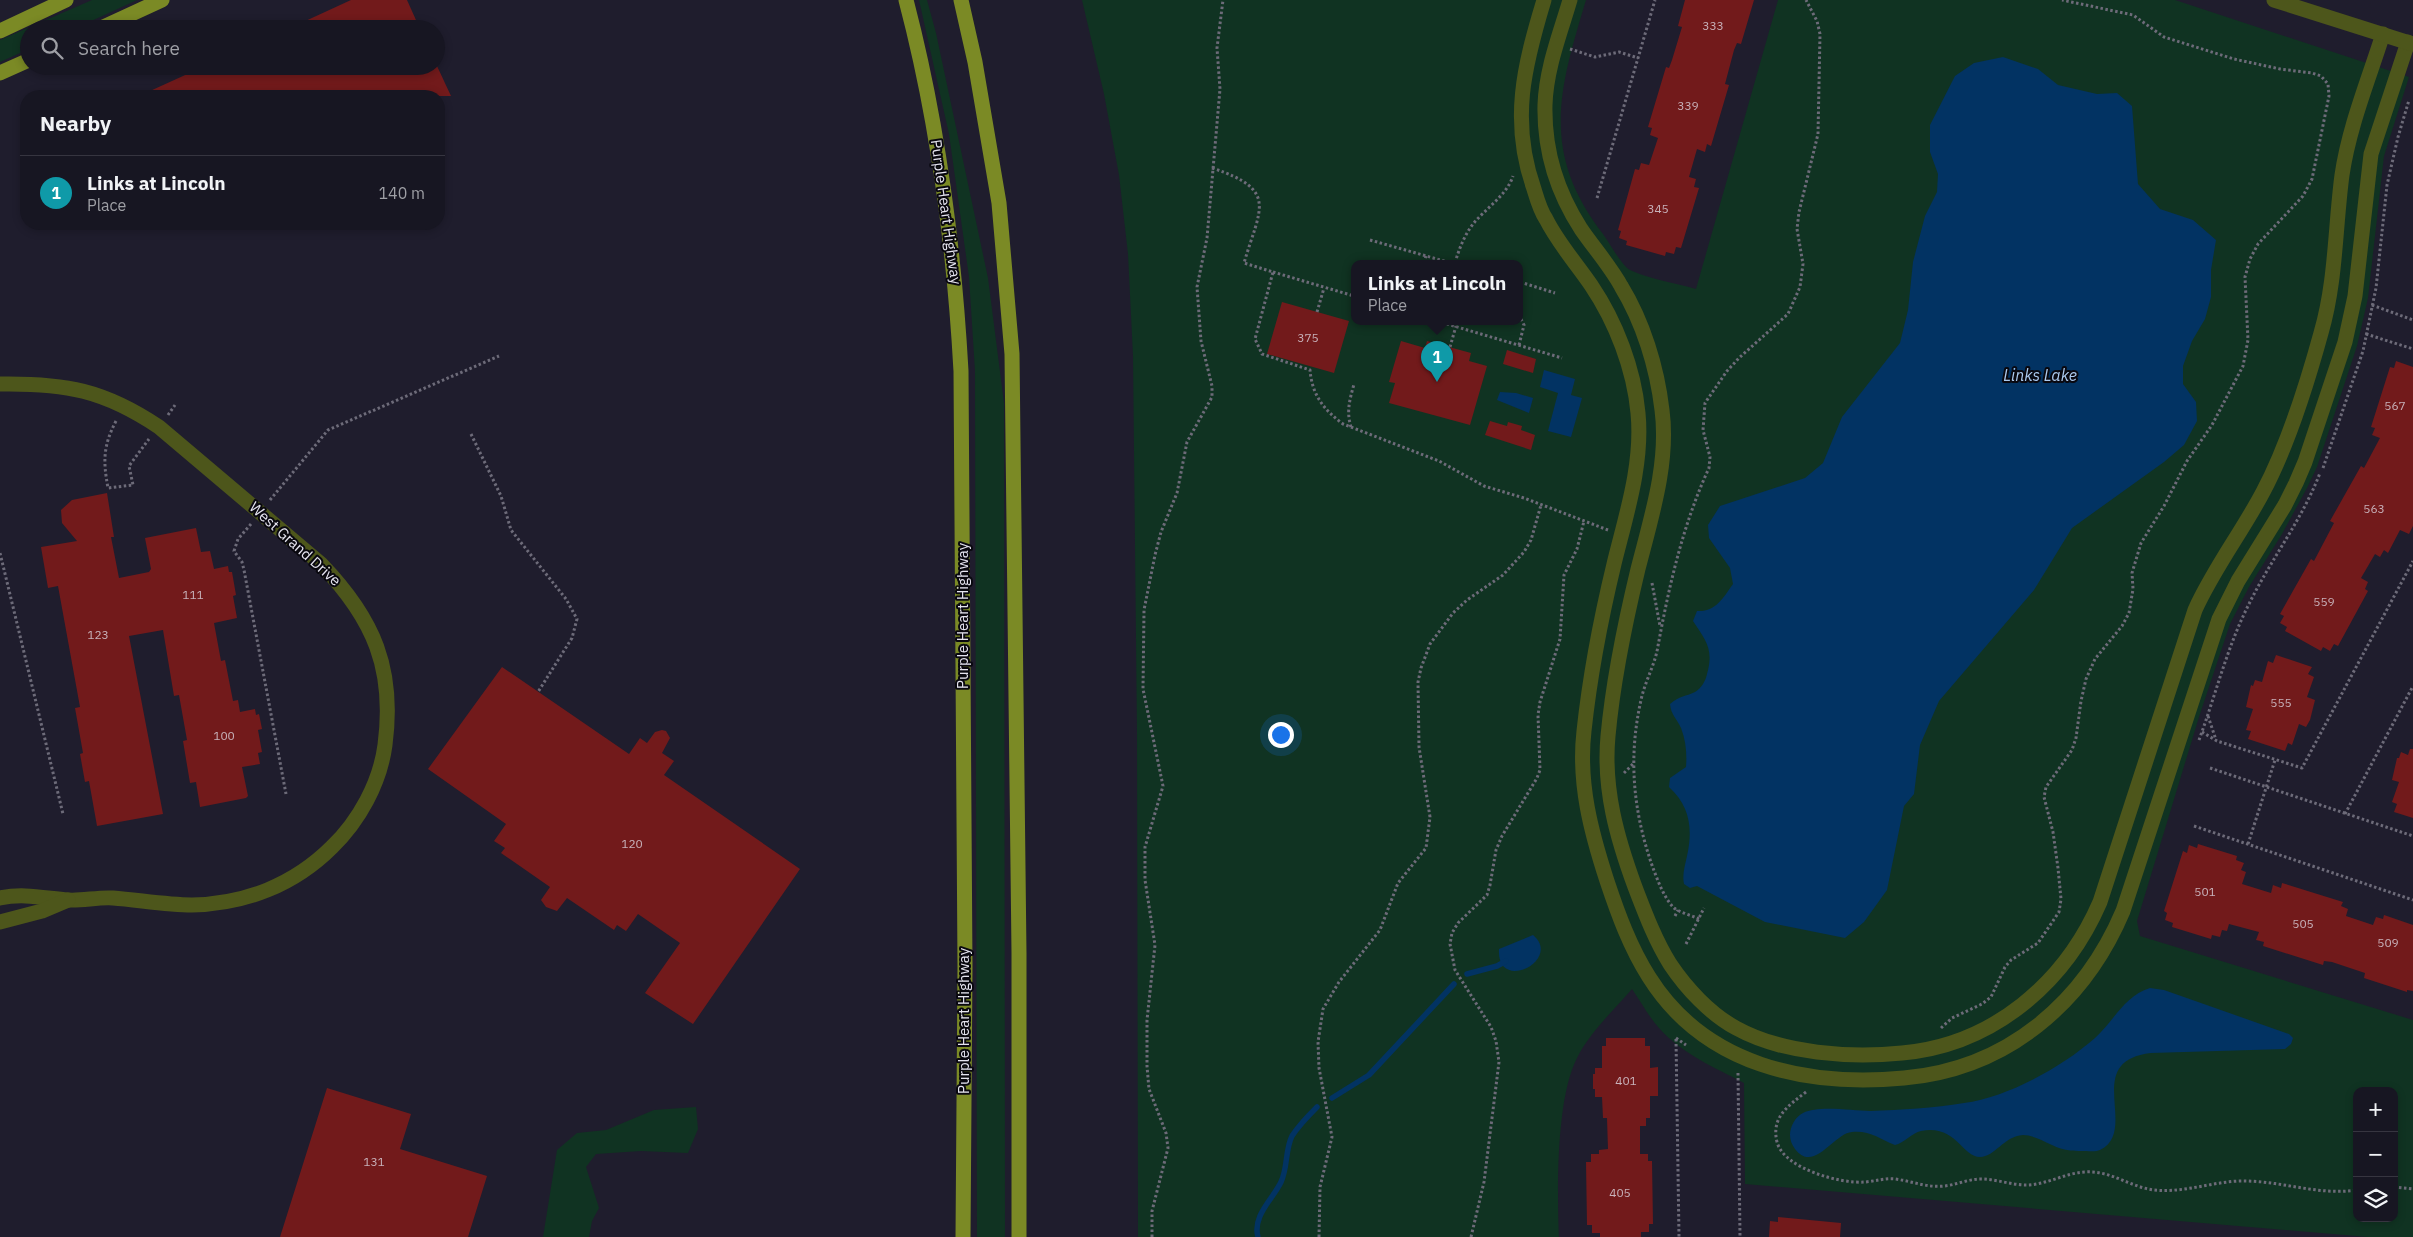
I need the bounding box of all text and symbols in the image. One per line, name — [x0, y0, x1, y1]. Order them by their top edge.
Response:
house number: 333 — [1702, 18, 1724, 33]
search box — [20, 20, 445, 75]
icon: search — [38, 34, 66, 62]
text: Search here — [78, 36, 180, 60]
house number: 339 — [1677, 98, 1699, 113]
text: Nearby — [40, 109, 111, 137]
street label: Purple Heart Highway — [927, 138, 966, 286]
text: Links at Lincoln — [87, 171, 225, 195]
text: 1 — [51, 183, 61, 203]
text: 140 m — [378, 183, 425, 203]
text: Place — [87, 195, 126, 215]
house number: 345 — [1647, 201, 1669, 216]
popup — [1351, 260, 1523, 325]
text: Links at Lincoln — [1368, 271, 1506, 295]
text: Place — [1368, 295, 1407, 315]
house number: 375 — [1297, 330, 1319, 345]
pin: 1 — [1421, 341, 1453, 382]
water label: Links Lake — [2003, 365, 2077, 385]
house number: 567 — [2384, 398, 2406, 413]
street label: West Grand Drive — [246, 497, 345, 590]
house number: 563 — [2363, 501, 2385, 516]
street label: Purple Heart Highway — [953, 542, 972, 689]
house number: 111 — [182, 587, 204, 602]
house number: 559 — [2313, 594, 2335, 609]
house number: 123 — [87, 627, 109, 642]
house number: 555 — [2270, 695, 2292, 710]
your location — [1268, 722, 1294, 748]
house number: 100 — [213, 728, 235, 743]
house number: 120 — [621, 836, 643, 851]
house number: 501 — [2194, 884, 2216, 899]
house number: 505 — [2292, 916, 2314, 931]
house number: 509 — [2377, 935, 2399, 950]
street label: Purple Heart Highway — [954, 947, 973, 1094]
house number: 401 — [1615, 1073, 1637, 1088]
map controls — [2353, 1087, 2398, 1222]
button: + — [2353, 1087, 2398, 1132]
button: − — [2353, 1132, 2398, 1177]
house number: 131 — [363, 1154, 385, 1169]
button: layers — [2353, 1177, 2398, 1222]
house number: 405 — [1609, 1185, 1631, 1200]

